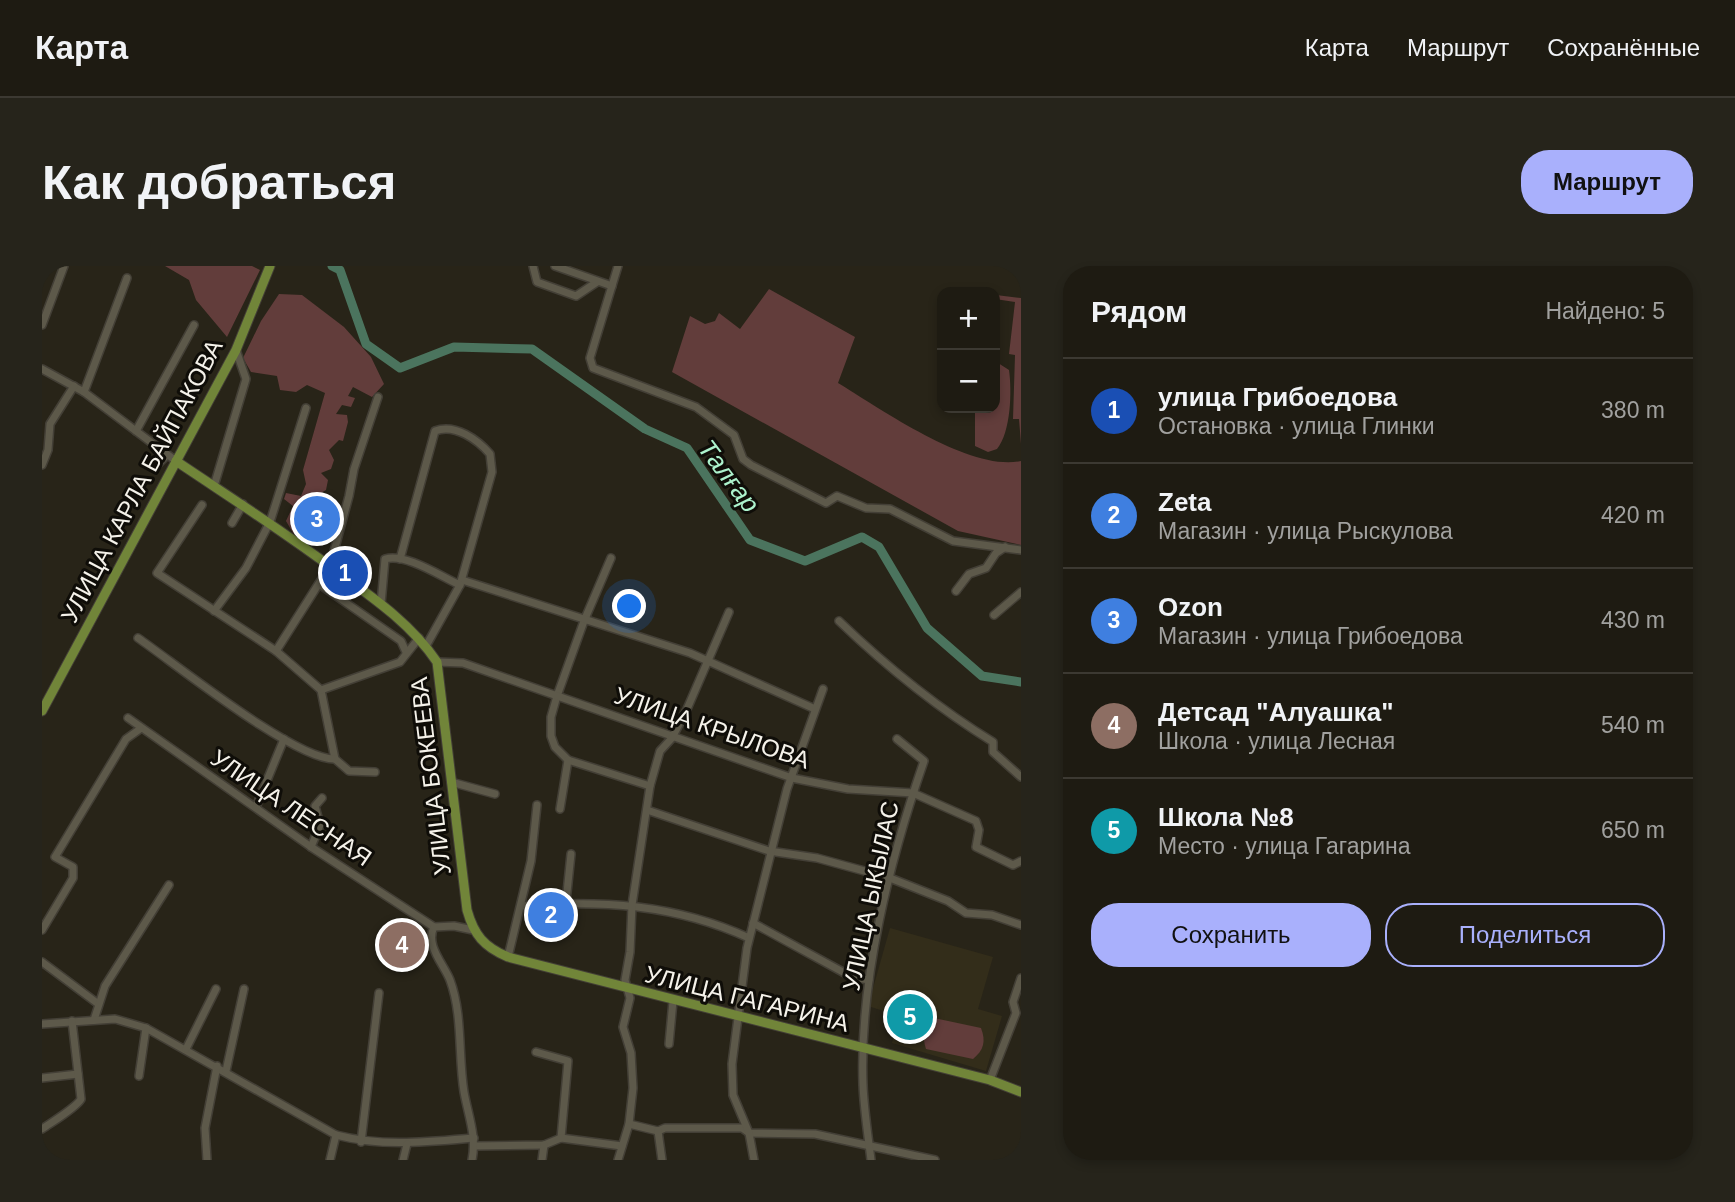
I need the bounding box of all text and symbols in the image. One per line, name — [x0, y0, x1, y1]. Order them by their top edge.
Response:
text: Карта — [35, 29, 128, 66]
text: Карта — [1305, 34, 1369, 61]
text: Маршрут — [1407, 34, 1509, 61]
text: Сохранённые — [1547, 34, 1700, 61]
button: Маршрут — [1521, 150, 1693, 214]
text: Как добраться — [42, 155, 396, 209]
map controls — [937, 287, 1000, 413]
button: + — [937, 287, 1000, 350]
text: Рядом — [1091, 295, 1187, 328]
text: Найдено: 5 — [1545, 298, 1665, 324]
street label: УЛИЦА КАРЛА БАЙПАКОВА — [55, 335, 228, 627]
button: − — [937, 350, 1000, 413]
text: улица Грибоедова — [1158, 382, 1397, 412]
text: 1 — [1108, 397, 1120, 423]
text: 380 m — [1601, 397, 1665, 423]
text: Остановка · улица Глинки — [1158, 413, 1435, 439]
water label: Талғар — [692, 434, 766, 518]
text: Zeta — [1158, 487, 1211, 517]
pin: 3 — [294, 493, 340, 545]
text: 2 — [1108, 502, 1120, 528]
text: 420 m — [1601, 502, 1665, 528]
text: Магазин · улица Рыскулова — [1158, 518, 1453, 544]
pin: 1 — [322, 547, 368, 599]
your location — [612, 589, 646, 623]
text: Ozon — [1158, 592, 1223, 622]
text: 3 — [1108, 607, 1120, 633]
text: 430 m — [1601, 607, 1665, 633]
text: Магазин · улица Грибоедова — [1158, 623, 1463, 649]
street label: УЛИЦА БОКЕЕВА — [405, 676, 456, 877]
street label: УЛИЦА КРЫЛОВА — [611, 681, 813, 774]
text: Детсад "Алуашка" — [1158, 697, 1394, 727]
text: 4 — [1108, 712, 1120, 738]
text: 540 m — [1601, 712, 1665, 738]
text: Школа · улица Лесная — [1158, 728, 1395, 754]
street label: УЛИЦА ЛЕСНАЯ — [206, 744, 377, 871]
street label: УЛИЦА ЫКЫЛАС — [837, 799, 904, 993]
text: Школа №8 — [1158, 802, 1294, 832]
text: 5 — [1108, 817, 1120, 843]
text: 650 m — [1601, 817, 1665, 843]
text: Место · улица Гагарина — [1158, 833, 1411, 859]
pin: 2 — [528, 889, 574, 941]
button: Сохранить — [1091, 903, 1371, 967]
button: Поделиться — [1385, 903, 1665, 967]
pin: 4 — [379, 919, 425, 971]
street label: УЛИЦА ГАГАРИНА — [642, 960, 852, 1037]
pin: 5 — [887, 991, 933, 1043]

